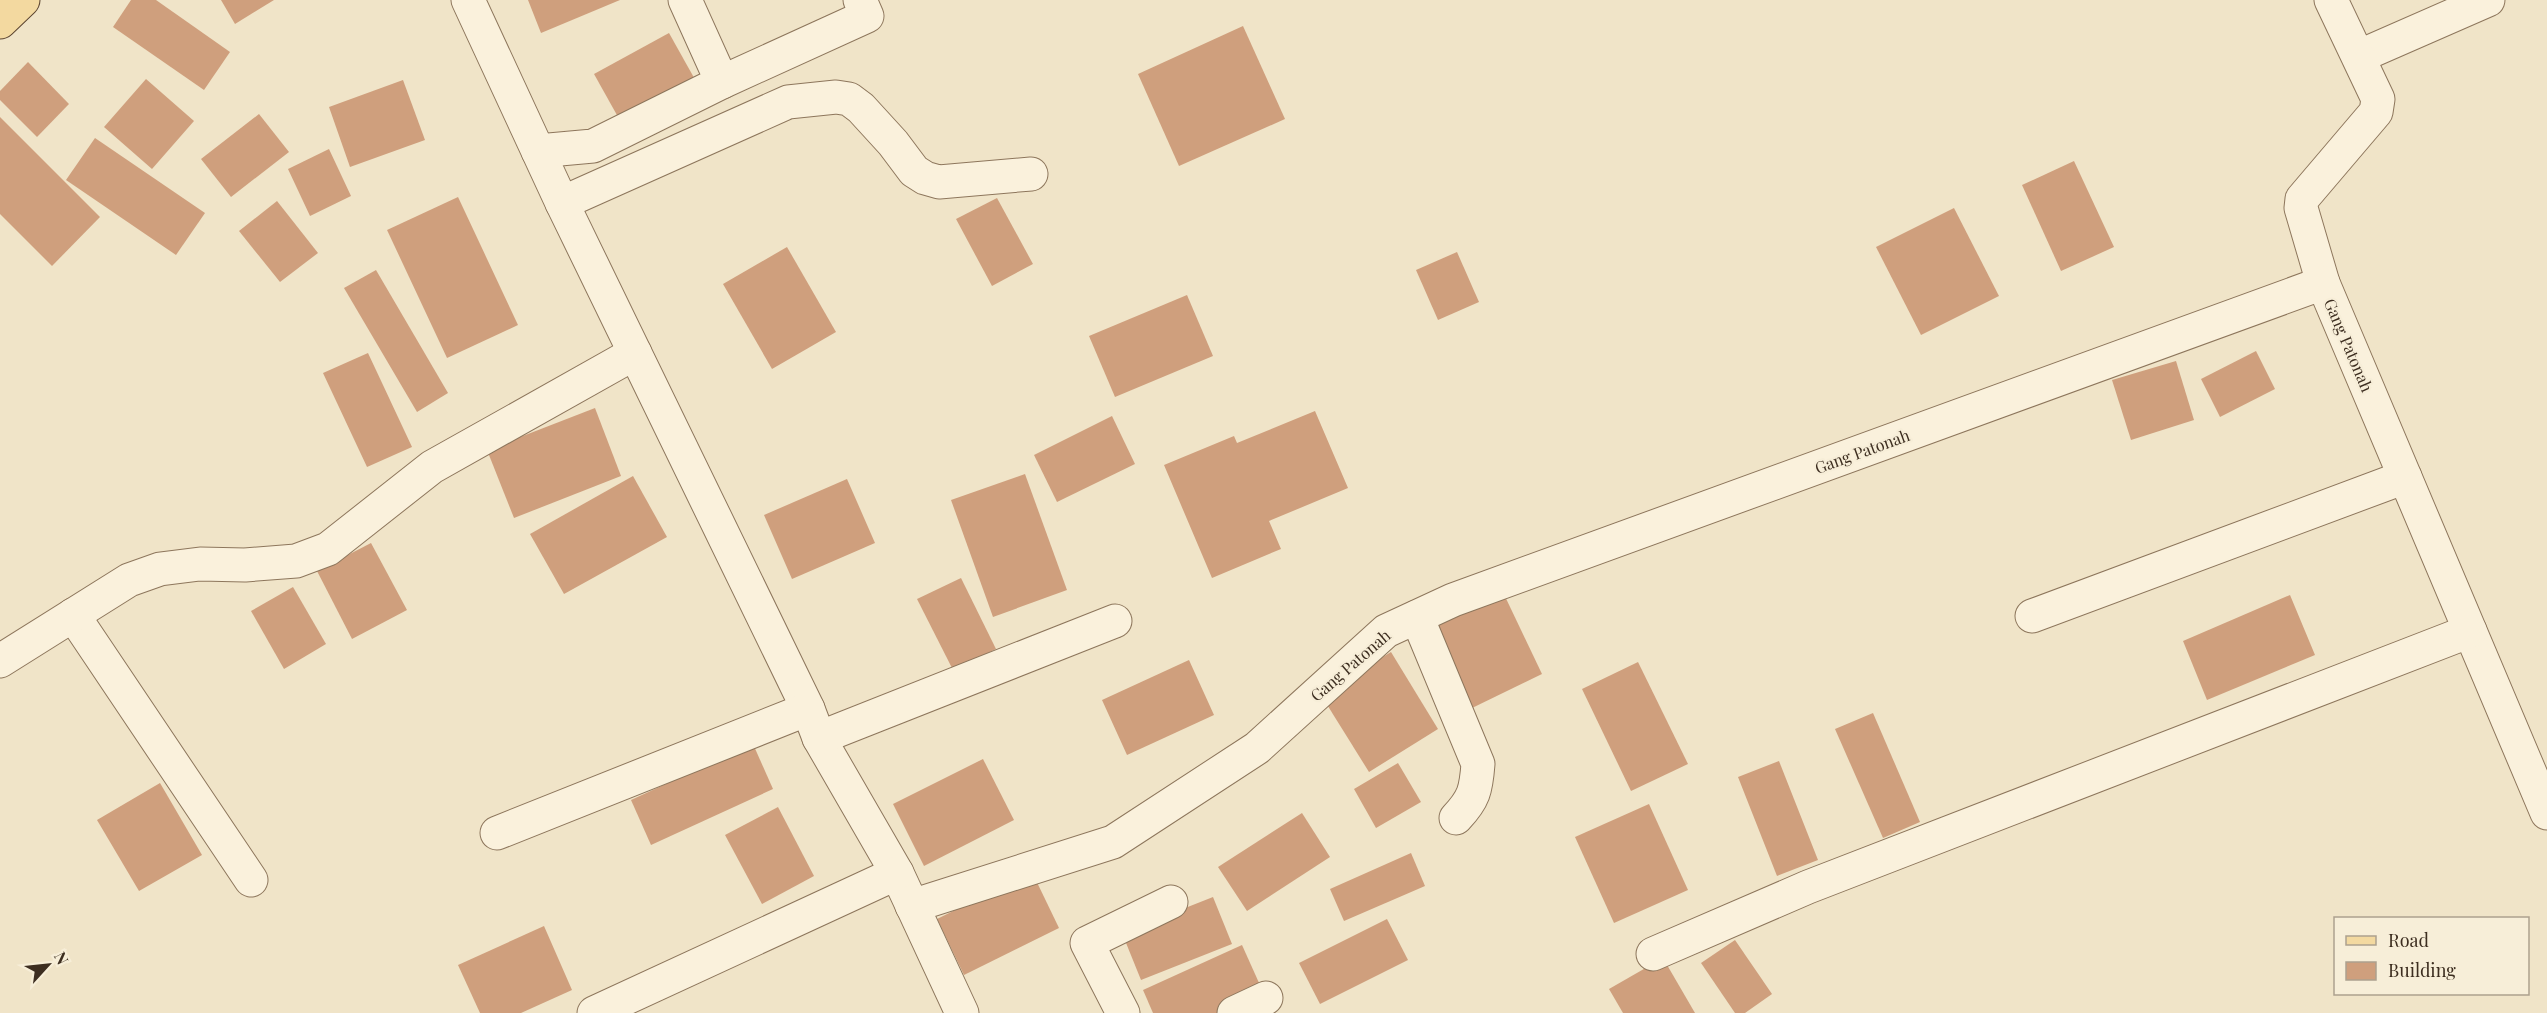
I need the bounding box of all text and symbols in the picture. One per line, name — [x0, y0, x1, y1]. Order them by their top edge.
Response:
street label: Gang Patonah — [2320, 295, 2378, 395]
street label: Gang Patonah — [1812, 424, 1913, 478]
street label: Gang Patonah — [1306, 624, 1395, 706]
legend — [2334, 917, 2529, 995]
text: Road — [2388, 928, 2429, 952]
north arrow — [18, 935, 78, 995]
text: N — [50, 948, 74, 968]
text: Building — [2388, 958, 2456, 982]

